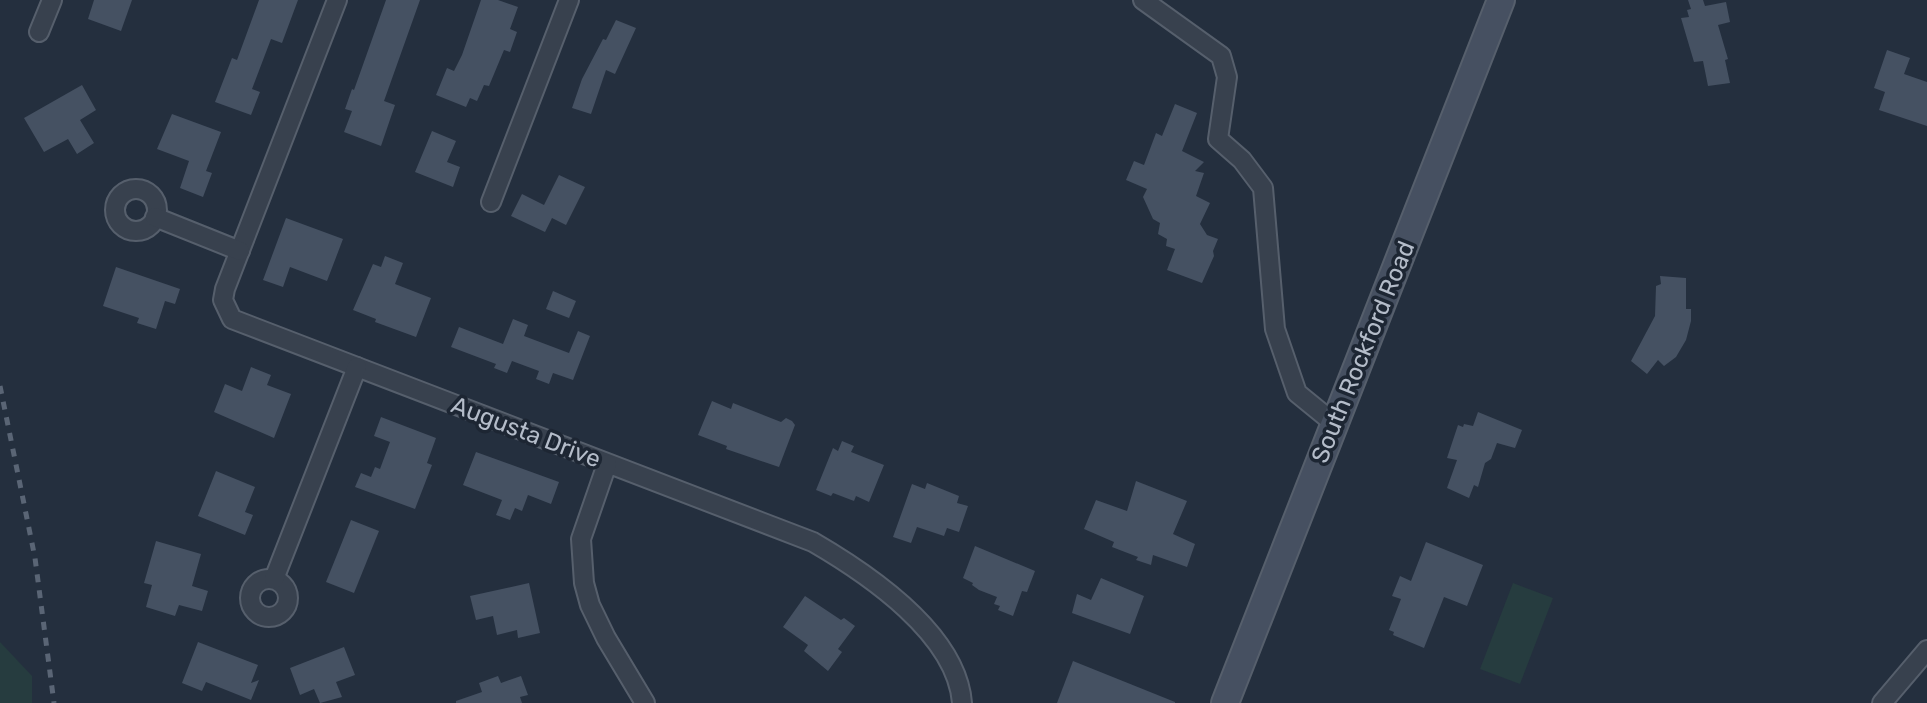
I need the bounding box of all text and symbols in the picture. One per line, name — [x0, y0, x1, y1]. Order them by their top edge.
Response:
street label: South Rockford Road — [1306, 237, 1420, 467]
street label: Augusta Drive — [447, 391, 605, 473]

